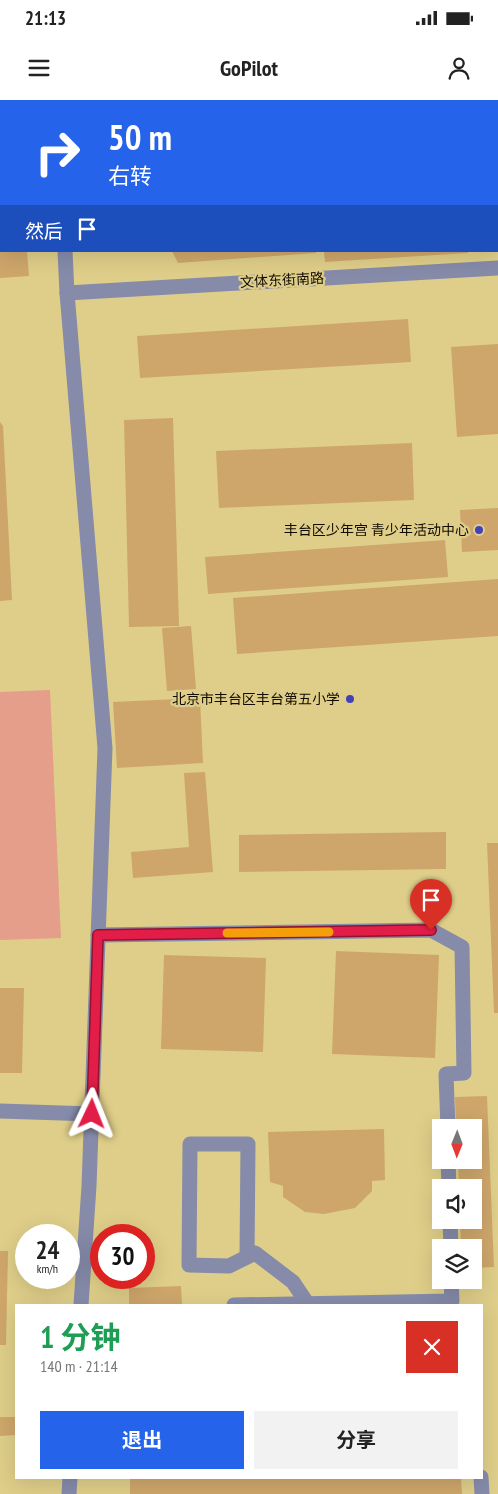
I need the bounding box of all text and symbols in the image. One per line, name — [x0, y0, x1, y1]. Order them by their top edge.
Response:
text: 21:13 — [25, 6, 66, 30]
icon: menu — [25, 54, 53, 82]
text: GoPilot — [220, 54, 278, 82]
icon: person — [445, 54, 473, 82]
text: 50 m — [108, 114, 172, 160]
icon: right — [25, 120, 90, 185]
text: 右转 — [108, 162, 152, 190]
icon: arrive — [73, 215, 101, 243]
text: 然后 — [25, 219, 63, 243]
street label: 文体东街南路 — [240, 269, 324, 291]
place label: 丰台区少年宫 青少年活动中心 — [284, 521, 469, 539]
marker: 丰台区少年宫 青少年活动中心 — [473, 524, 485, 536]
place label: 北京市丰台区丰台第五小学 — [172, 690, 340, 708]
marker: 北京市丰台区丰台第五小学 — [344, 693, 356, 705]
pin — [410, 879, 452, 930]
icon: arrive — [417, 886, 445, 914]
position arrow — [65, 1087, 117, 1139]
north arrow — [432, 1119, 482, 1169]
map controls — [432, 1119, 482, 1289]
button: sound — [432, 1179, 482, 1229]
speed limit sign: 30 — [90, 1224, 155, 1289]
text: 24 — [36, 1234, 59, 1266]
button: layers — [432, 1239, 482, 1289]
text: km/h — [37, 1261, 58, 1276]
text: 1 分钟 — [40, 1317, 121, 1356]
button: close — [406, 1321, 458, 1373]
text: 140 m · 21:14 — [40, 1356, 118, 1376]
button: 退出 — [40, 1411, 244, 1469]
button: 分享 — [254, 1411, 458, 1469]

